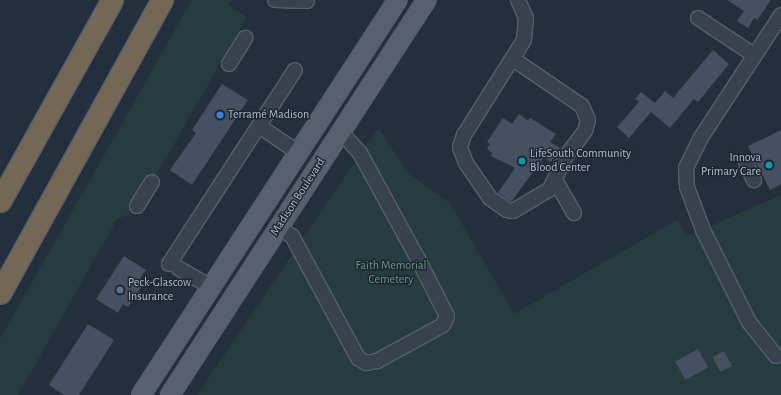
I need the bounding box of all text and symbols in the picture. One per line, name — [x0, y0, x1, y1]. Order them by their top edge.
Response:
place label: Terramé Madison — [228, 108, 309, 122]
marker: Terramé Madison — [215, 110, 225, 120]
place label: LifeSouth Community Blood Center — [530, 147, 631, 175]
place label: Innova Primary Care — [701, 151, 761, 179]
street label: Madison Boulevard — [268, 156, 328, 238]
marker: LifeSouth Community Blood Center — [517, 156, 527, 166]
marker: Innova Primary Care — [764, 160, 774, 170]
park label: Faith Memorial Cemetery — [356, 259, 426, 287]
place label: Peck-Glascow Insurance — [128, 276, 191, 304]
marker: Peck-Glascow Insurance — [115, 285, 125, 295]

